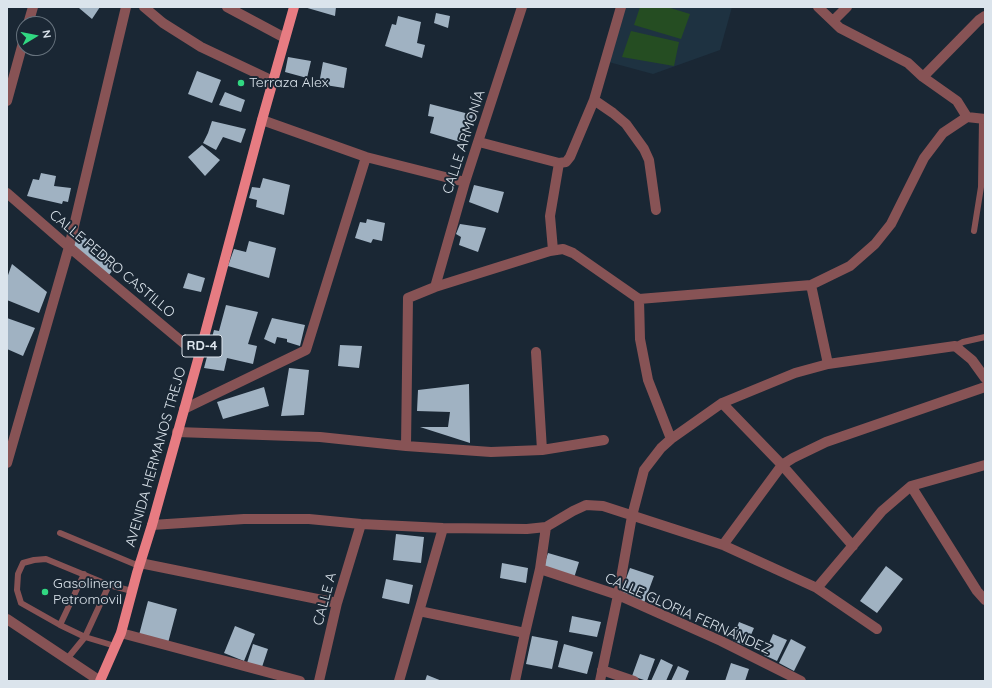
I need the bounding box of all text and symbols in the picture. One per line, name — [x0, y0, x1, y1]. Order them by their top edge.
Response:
north arrow — [16, 16, 56, 56]
text: N — [39, 29, 54, 39]
place label: Terraza Alex — [249, 75, 329, 91]
marker: Terraza Alex — [236, 78, 246, 88]
street label: CALLE ARMONÍA — [439, 88, 489, 196]
street label: CALLE PEDRO CASTILLO — [46, 207, 178, 321]
road number: RD-4 — [182, 335, 222, 357]
street label: AVENIDA HERMANOS TREJO — [122, 365, 190, 549]
street label: CALLE GLORIA FERNÁNDEZ — [602, 570, 774, 658]
street label: CALLE A — [310, 571, 340, 627]
place label: Gasolinera Petromovil — [53, 576, 122, 608]
marker: Gasolinera Petromovil — [40, 587, 50, 597]

